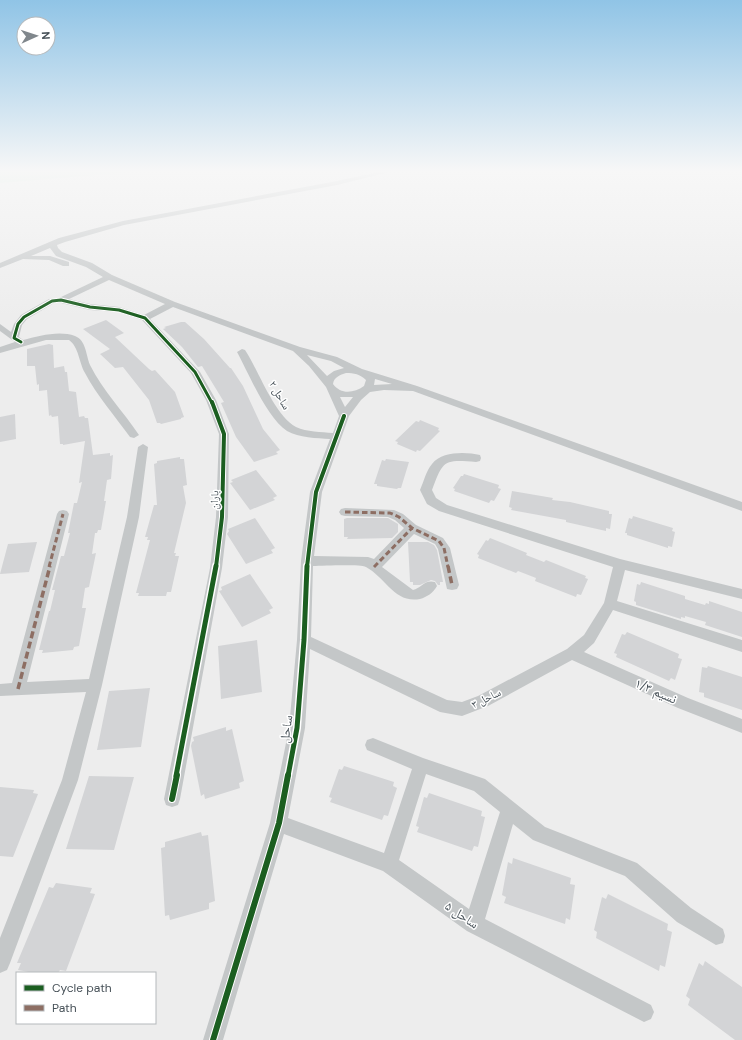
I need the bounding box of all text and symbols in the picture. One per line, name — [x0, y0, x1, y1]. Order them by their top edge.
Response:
north arrow — [16, 16, 56, 56]
text: N — [39, 31, 53, 40]
street label: ساحل ۲ — [266, 378, 294, 412]
street label: باران — [207, 490, 221, 510]
street label: نسیم ۱/۳ — [632, 674, 680, 708]
street label: ساحل ۳ — [469, 685, 503, 711]
street label: ساحل — [276, 714, 296, 744]
street label: ساحل ۵ — [442, 898, 482, 932]
legend — [16, 972, 156, 1024]
text: Cycle path — [52, 980, 112, 996]
text: Path — [52, 1000, 77, 1016]

